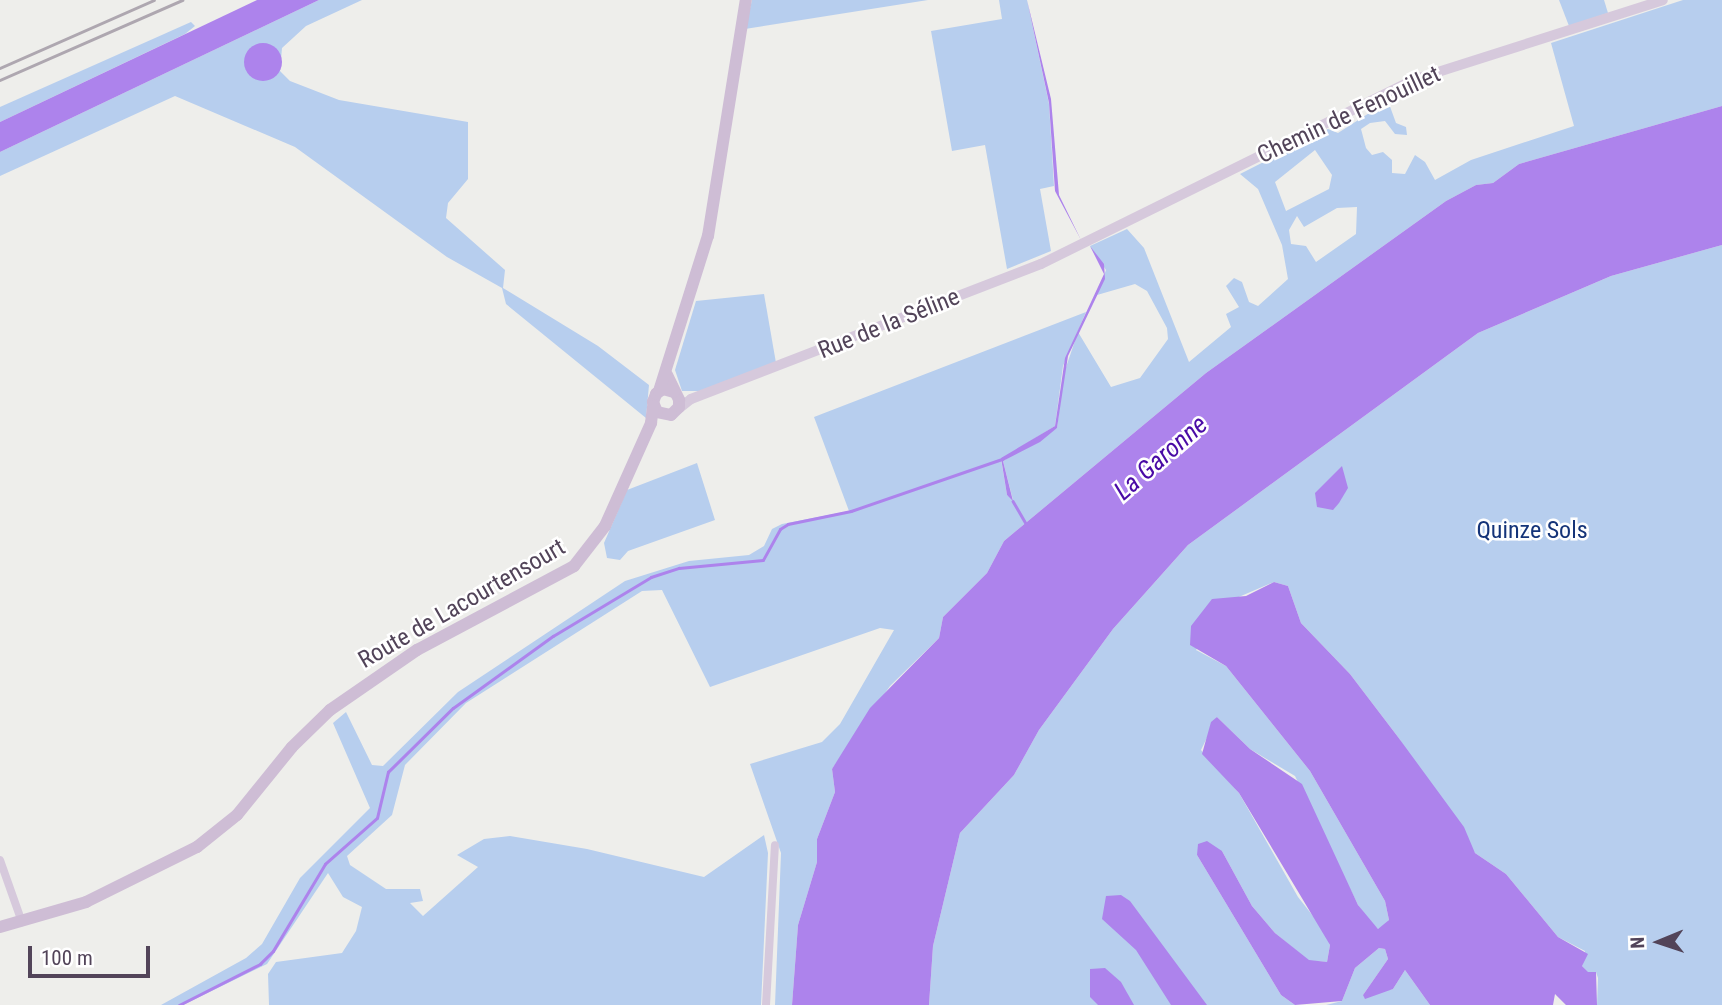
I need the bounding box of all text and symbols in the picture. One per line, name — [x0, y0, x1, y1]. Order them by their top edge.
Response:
street label: Chemin de Fenouillet — [1253, 60, 1445, 170]
street label: Rue de la Séline — [814, 283, 964, 365]
water label: La Garonne — [1108, 409, 1214, 507]
park label: Quinze Sols — [1476, 517, 1588, 545]
street label: Route de Lacourtensourt — [353, 533, 571, 675]
north arrow — [1624, 907, 1694, 977]
scale bar — [32, 932, 154, 976]
text: N — [1626, 937, 1649, 949]
text: 100 m — [41, 946, 93, 970]

